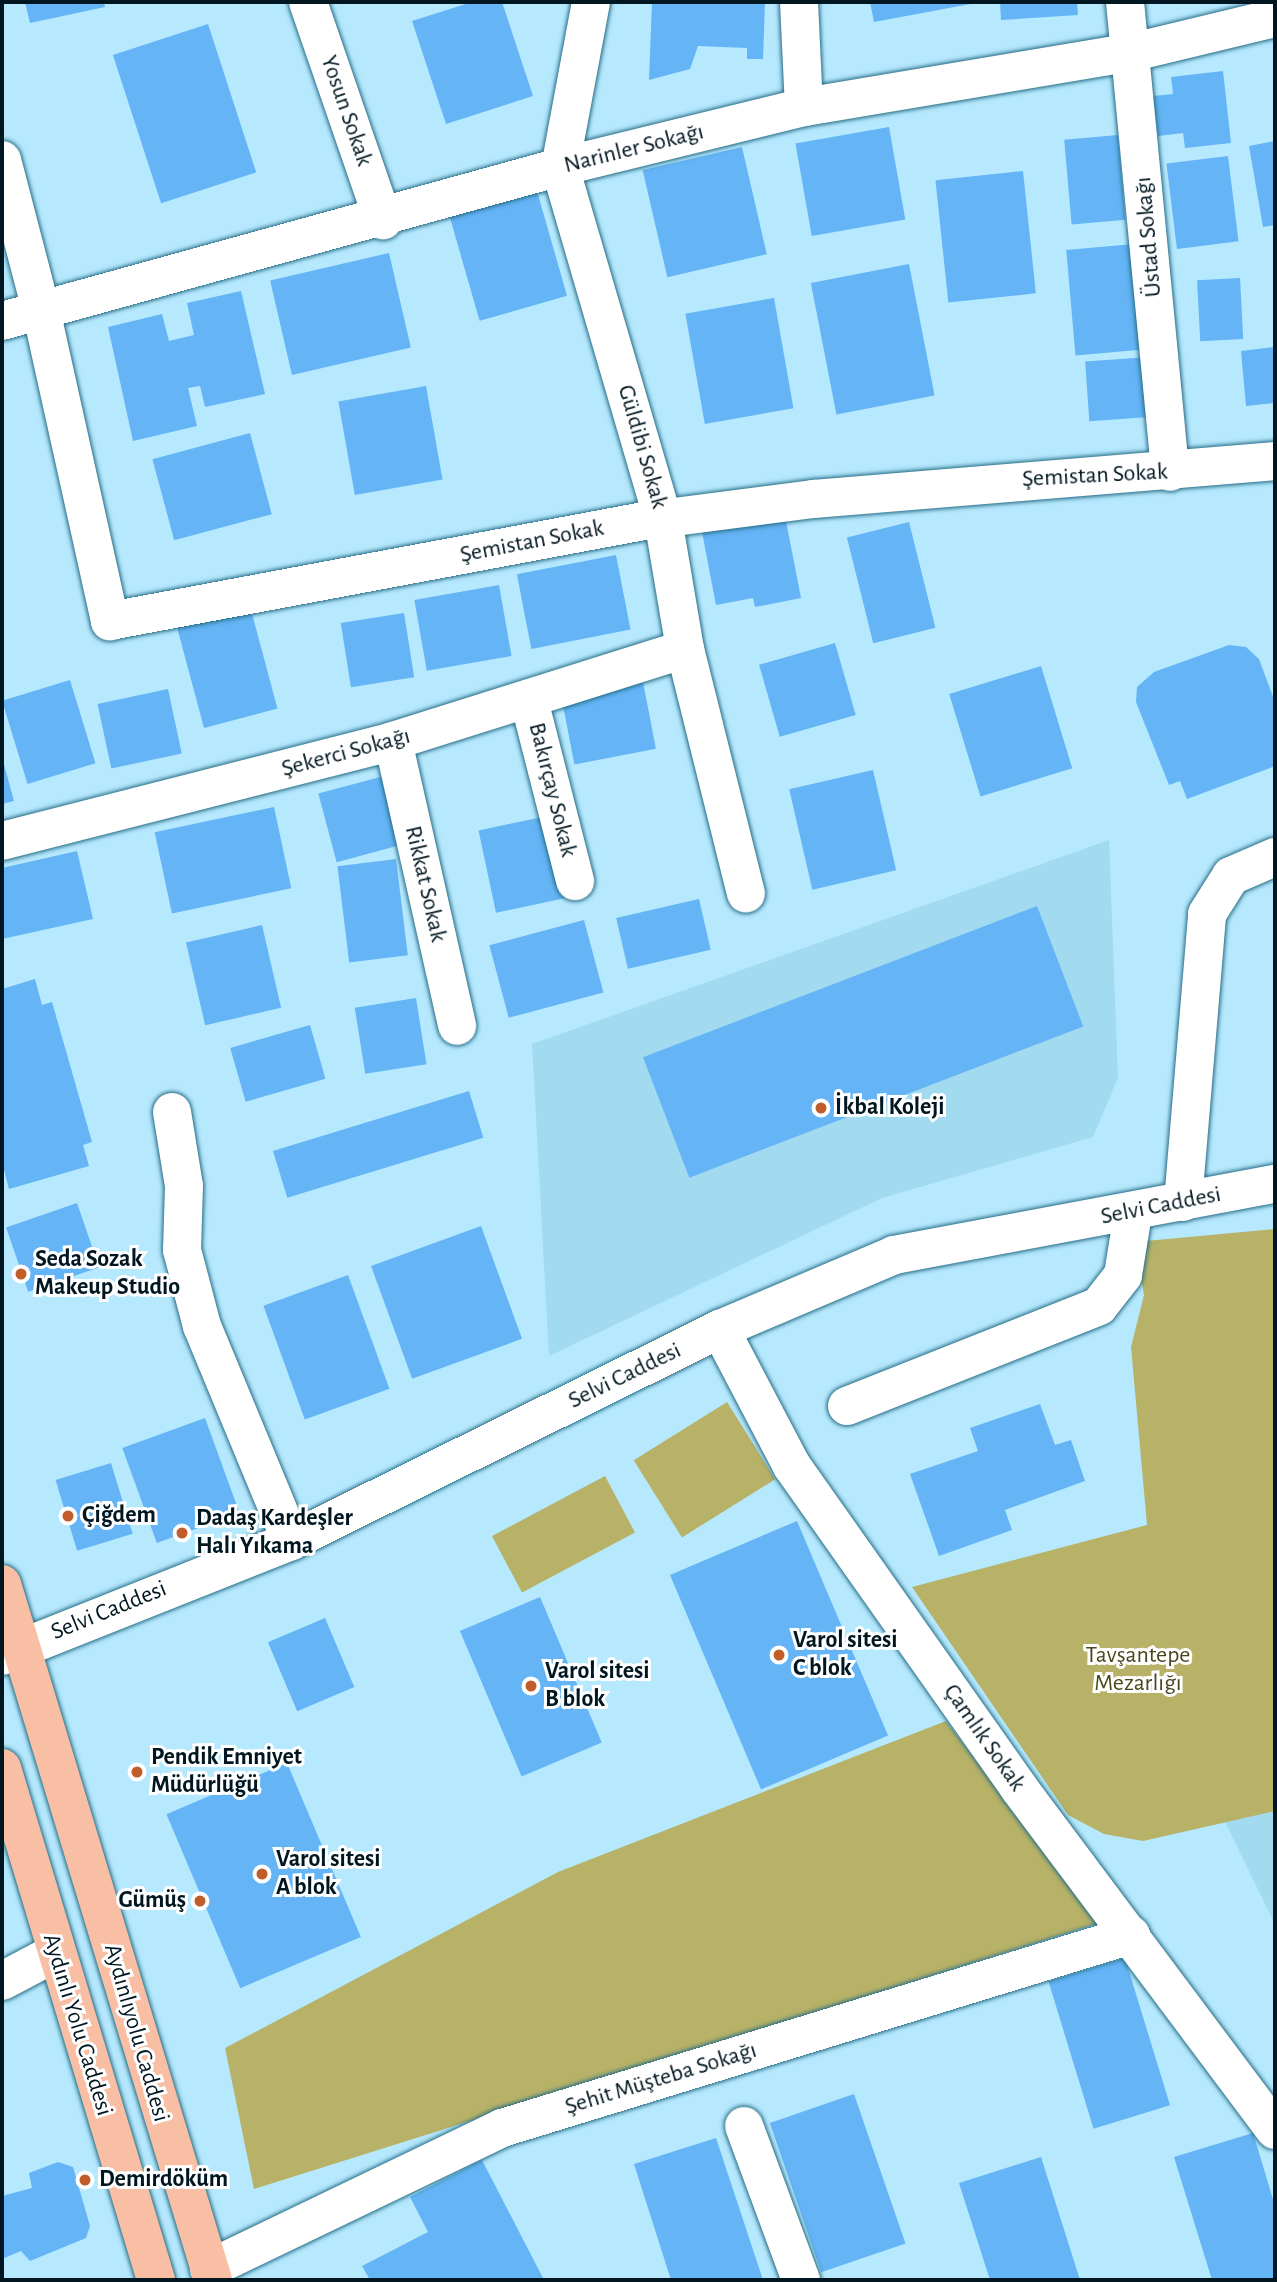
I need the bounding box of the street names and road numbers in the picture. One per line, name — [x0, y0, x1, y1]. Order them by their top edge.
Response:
street label: Yosun Sokak — [314, 52, 378, 170]
street label: Narinler Sokağı — [561, 118, 707, 180]
street label: Üstad Sokağı — [1129, 176, 1169, 298]
street label: Güldibi Sokak — [611, 382, 673, 512]
street label: Şemistan Sokak — [1021, 458, 1169, 494]
street label: Şemistan Sokak — [458, 514, 606, 570]
street label: Bakırçay Sokak — [521, 720, 583, 860]
street label: Şekerci Sokağı — [279, 722, 413, 784]
street label: Rikkat Sokak — [398, 823, 452, 945]
street label: Selvi Caddesi — [1098, 1180, 1224, 1232]
street label: Selvi Caddesi — [564, 1336, 686, 1416]
street label: Selvi Caddesi — [47, 1575, 171, 1647]
street label: Çamlık Sokak — [937, 1679, 1031, 1797]
street label: Aydınlı Yolu Caddesi — [36, 1930, 118, 2120]
street label: Aydınlıyolu Caddesi — [97, 1941, 175, 2125]
street label: Şehit Müşteba Sokağı — [562, 2036, 760, 2122]

